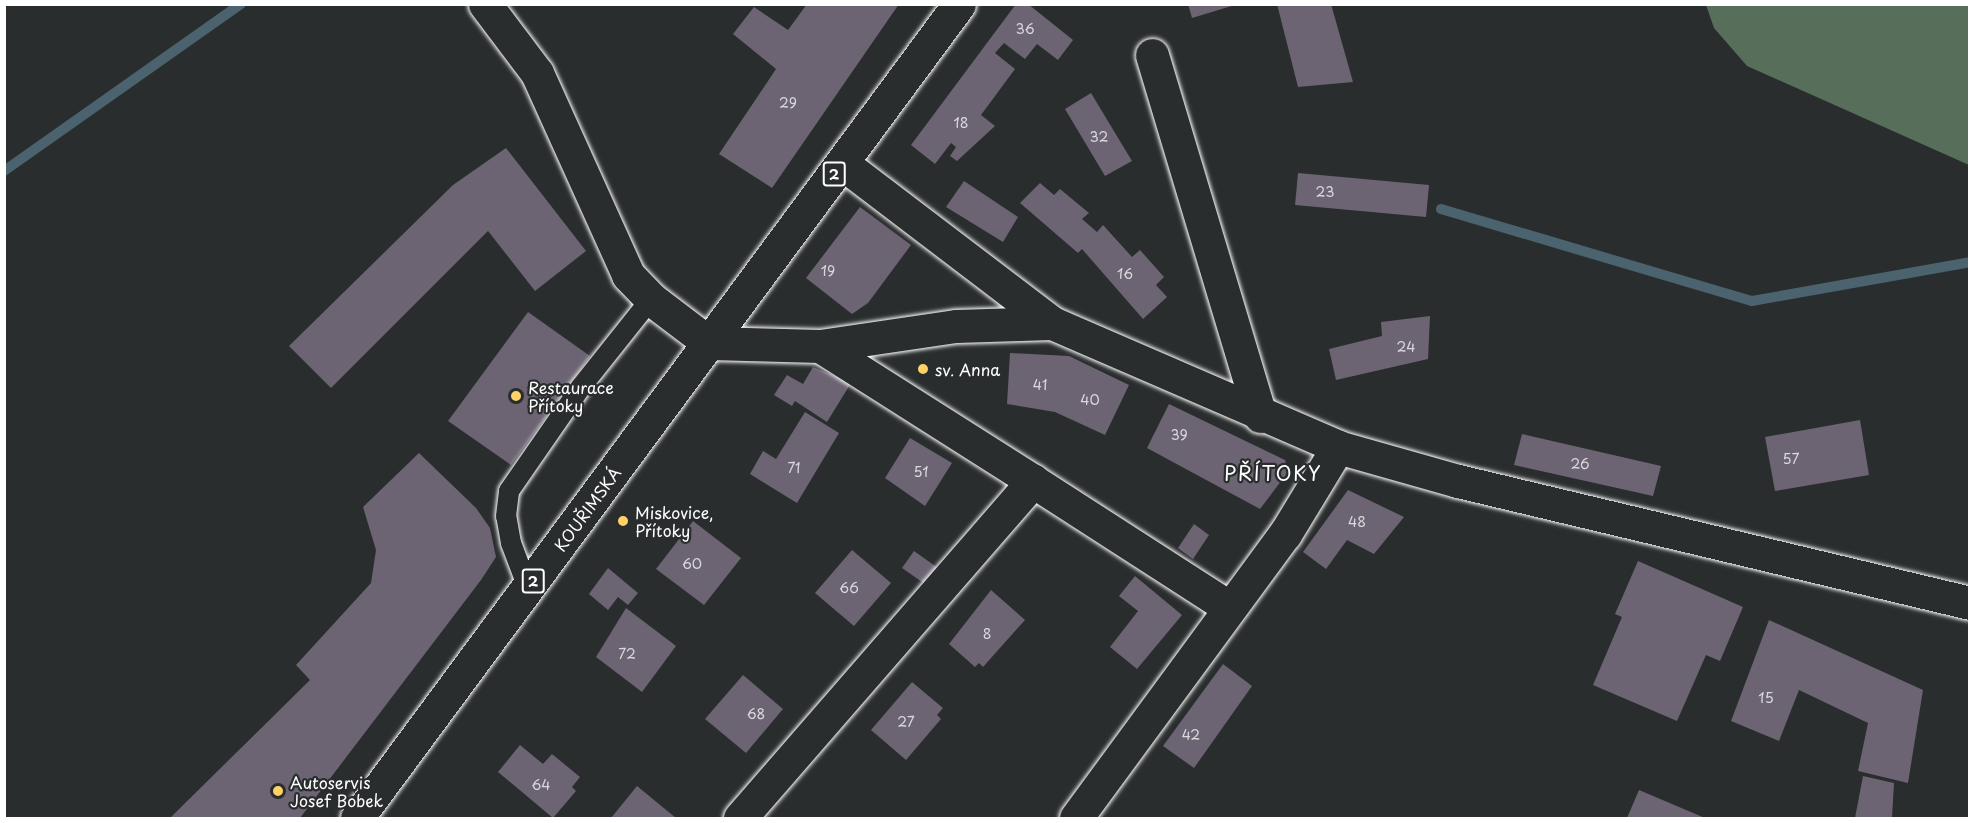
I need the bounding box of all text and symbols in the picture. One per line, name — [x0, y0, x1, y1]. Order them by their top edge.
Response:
house number: 36 — [1015, 21, 1035, 37]
house number: 29 — [779, 95, 797, 111]
house number: 18 — [953, 115, 969, 131]
house number: 32 — [1090, 129, 1108, 145]
road number: 2 — [822, 162, 846, 186]
house number: 23 — [1316, 184, 1334, 200]
house number: 19 — [821, 263, 835, 279]
house number: 16 — [1117, 266, 1133, 282]
house number: 24 — [1397, 339, 1415, 355]
place label: sv. Anna — [935, 359, 1001, 379]
marker: sv. Anna — [916, 362, 930, 376]
place label: Restaurace Přítoky — [528, 377, 614, 415]
house number: 41 — [1033, 377, 1047, 393]
marker: Restaurace Přítoky — [509, 389, 523, 403]
house number: 40 — [1080, 392, 1100, 408]
house number: 39 — [1170, 427, 1188, 443]
house number: 57 — [1783, 451, 1799, 467]
house number: 26 — [1570, 456, 1590, 472]
house number: 71 — [787, 460, 801, 476]
district label: PŘÍTOKY — [1225, 461, 1321, 485]
street label: KOUŘIMSKÁ — [550, 463, 624, 555]
house number: 51 — [914, 464, 928, 480]
place label: Miskovice, Přítoky — [635, 502, 713, 540]
marker: Miskovice, Přítoky — [616, 514, 630, 528]
house number: 48 — [1348, 514, 1366, 530]
house number: 60 — [682, 556, 702, 572]
road number: 2 — [521, 569, 545, 593]
house number: 66 — [839, 580, 859, 596]
house number: 8 — [983, 626, 991, 642]
house number: 72 — [618, 646, 636, 662]
house number: 15 — [1758, 690, 1774, 706]
house number: 68 — [747, 706, 765, 722]
house number: 27 — [897, 714, 915, 730]
house number: 42 — [1182, 727, 1200, 743]
place label: Autoservis Josef Bobek — [290, 772, 383, 810]
house number: 64 — [531, 777, 551, 793]
marker: Autoservis Josef Bobek — [271, 784, 285, 798]

